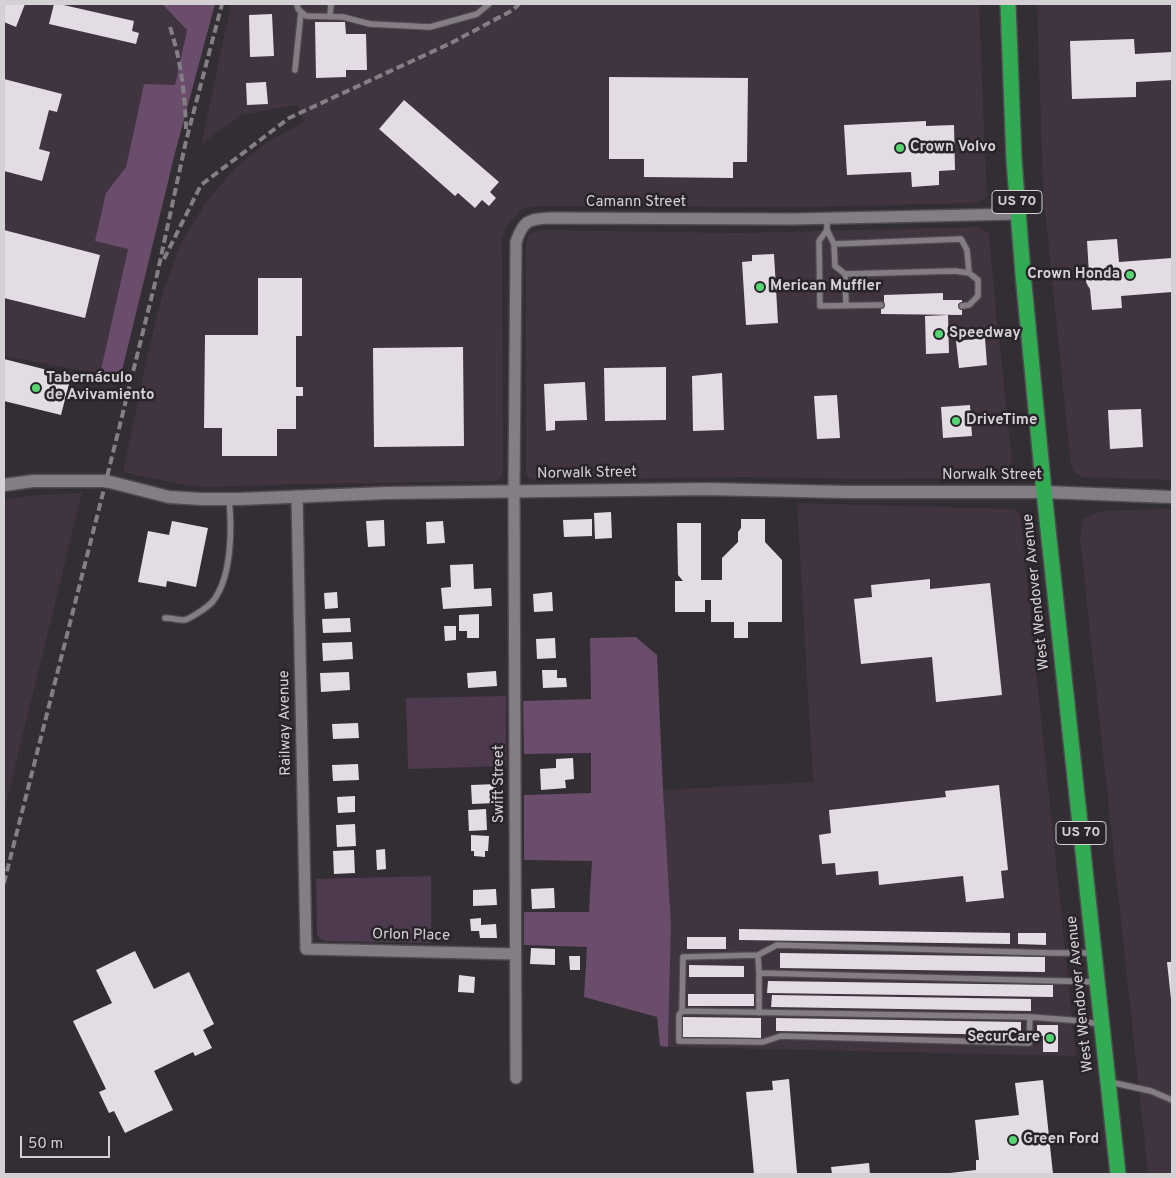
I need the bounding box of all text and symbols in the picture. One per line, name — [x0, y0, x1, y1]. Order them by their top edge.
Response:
place label: Crown Volvo — [910, 139, 996, 157]
marker: Crown Volvo — [894, 142, 906, 154]
road number: US 70 — [992, 190, 1042, 213]
street label: Camann Street — [586, 194, 686, 212]
place label: Crown Honda — [1027, 266, 1120, 284]
marker: Crown Honda — [1124, 269, 1136, 281]
place label: Merican Muffler — [770, 278, 881, 296]
marker: Merican Muffler — [754, 281, 766, 293]
place label: Speedway — [949, 325, 1021, 343]
marker: Speedway — [933, 328, 945, 340]
place label: Tabernáculo de Avivamiento — [46, 370, 154, 405]
marker: Tabernáculo de Avivamiento — [30, 382, 42, 394]
place label: DriveTime — [966, 412, 1037, 430]
marker: DriveTime — [950, 415, 962, 427]
street label: Norwalk Street — [537, 464, 637, 484]
street label: Norwalk Street — [942, 467, 1042, 485]
street label: West Wendover Avenue — [1020, 513, 1054, 671]
street label: Railway Avenue — [276, 670, 296, 776]
street label: Swift Street — [491, 745, 509, 823]
road number: US 70 — [1056, 821, 1106, 844]
street label: West Wendover Avenue — [1064, 915, 1098, 1073]
street label: Orlon Place — [372, 926, 450, 946]
place label: SecurCare — [967, 1029, 1040, 1047]
marker: SecurCare — [1044, 1032, 1056, 1044]
scale bar — [22, 1126, 112, 1158]
place label: Green Ford — [1023, 1131, 1099, 1149]
marker: Green Ford — [1007, 1134, 1019, 1146]
text: 50 m — [28, 1135, 63, 1154]

